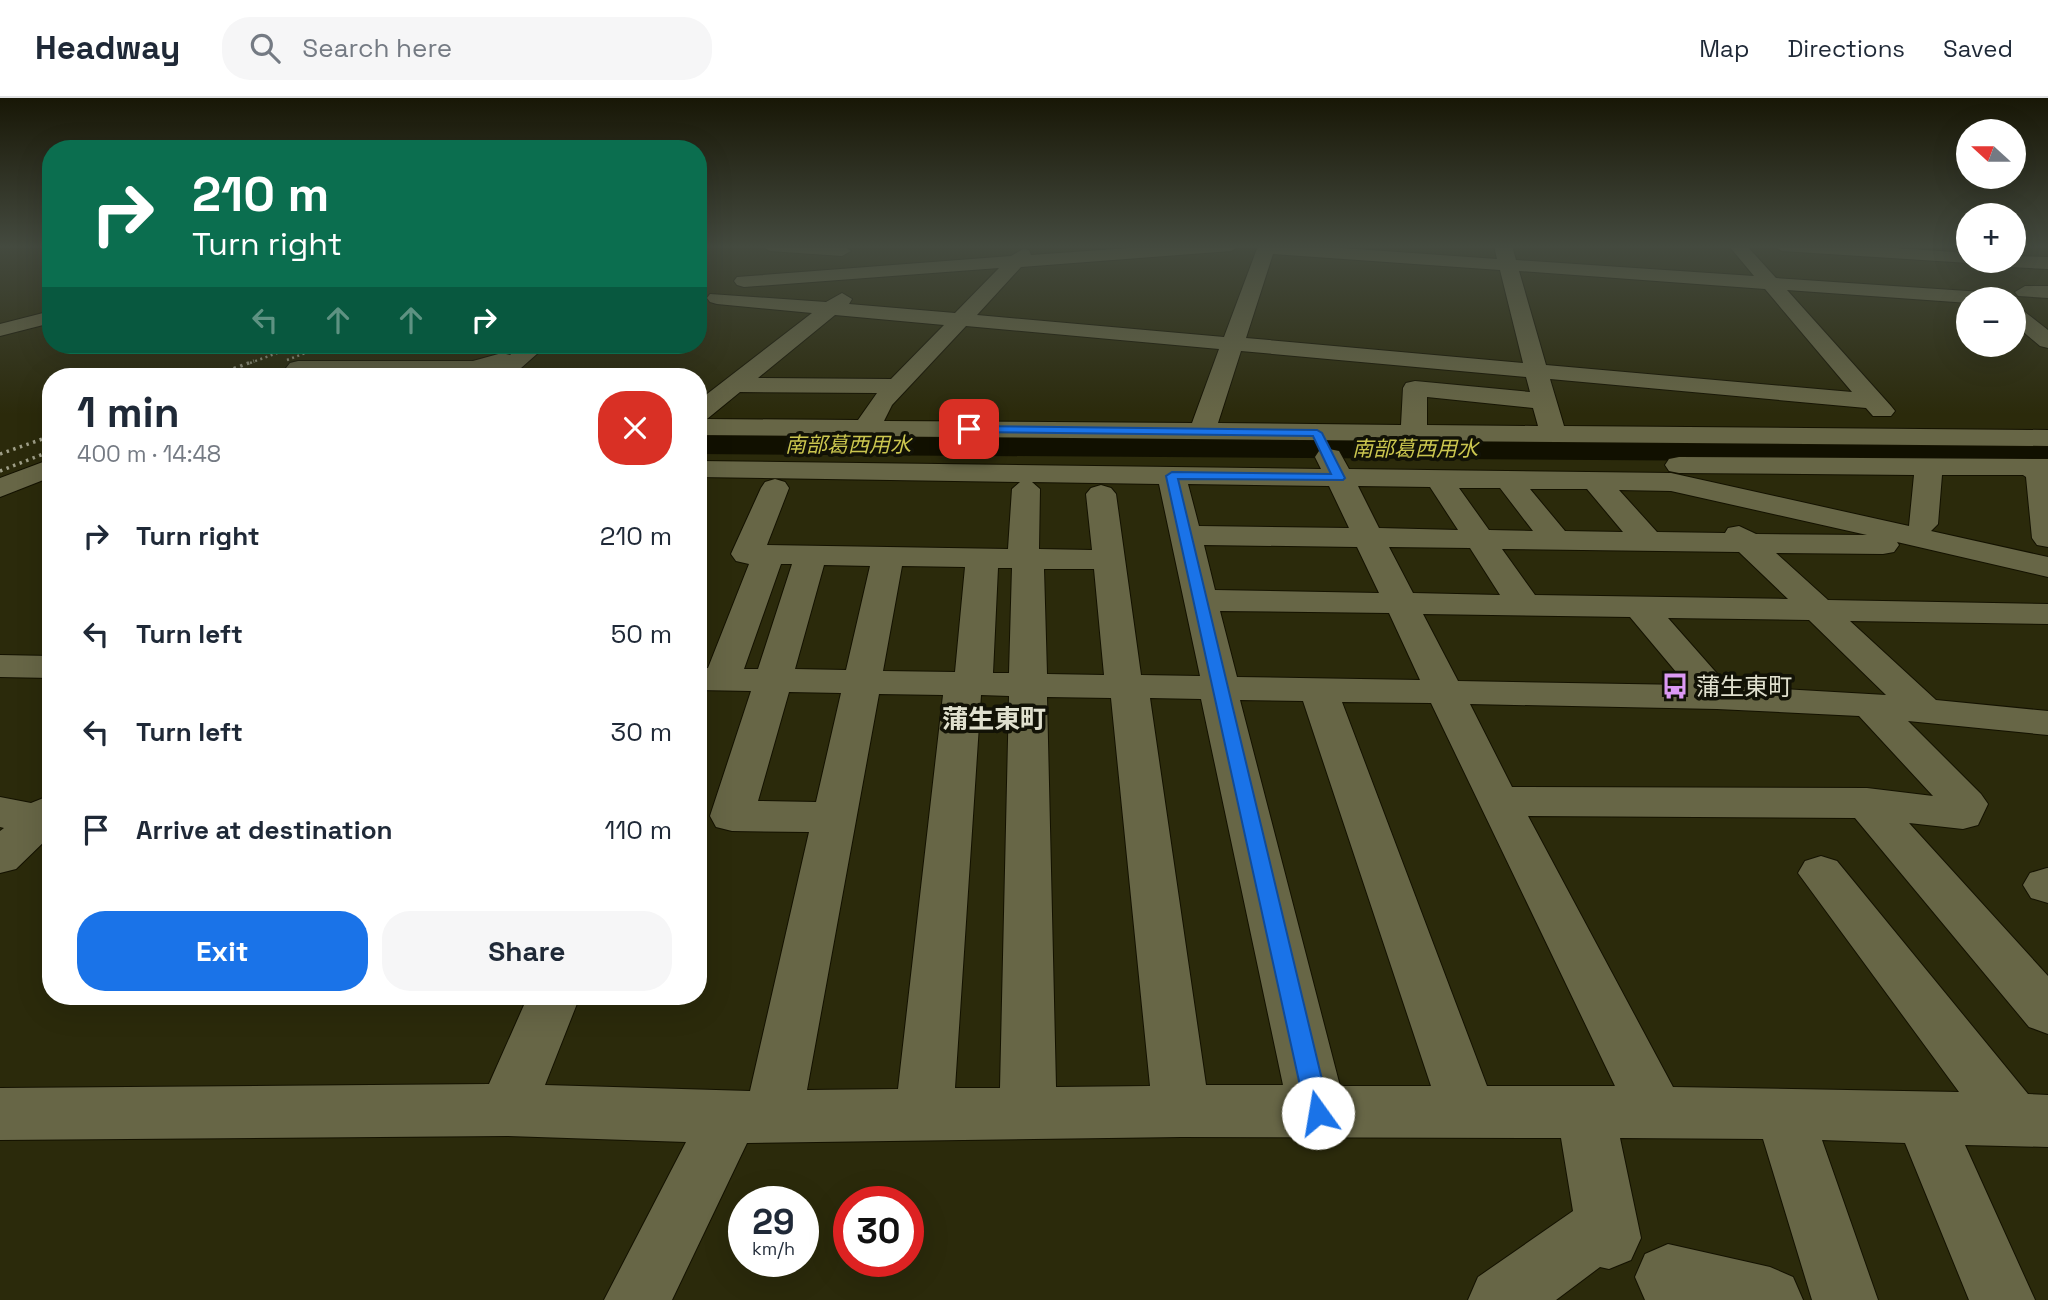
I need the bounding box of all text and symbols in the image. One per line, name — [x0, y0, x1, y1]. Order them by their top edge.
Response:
search box — [222, 17, 712, 80]
text: Headway — [35, 27, 180, 69]
icon: search — [246, 29, 284, 67]
text: Search here — [302, 31, 452, 65]
text: Map — [1699, 33, 1749, 64]
text: Directions — [1787, 33, 1905, 64]
text: Saved — [1943, 33, 2013, 64]
north arrow — [1956, 119, 2026, 189]
map controls — [1956, 119, 2026, 357]
text: 210 m — [192, 163, 329, 225]
icon: right — [77, 168, 168, 259]
button: + — [1956, 203, 2026, 273]
text: Turn right — [192, 224, 342, 264]
button: − — [1956, 287, 2026, 357]
icon: left — [246, 301, 284, 339]
icon: ahead — [319, 301, 357, 339]
icon: ahead — [392, 301, 430, 339]
icon: right — [465, 301, 503, 339]
text: 1 min — [77, 386, 180, 439]
button: close — [598, 391, 672, 465]
pin — [939, 399, 999, 459]
icon: arrive — [950, 410, 988, 448]
water label: 南部葛西用水 — [785, 431, 913, 458]
water label: 南部葛西用水 — [1352, 435, 1480, 462]
text: 400 m · 14:48 — [77, 439, 221, 469]
icon: right — [77, 517, 115, 555]
text: Turn right — [136, 519, 260, 553]
text: 210 m — [600, 519, 672, 553]
icon: left — [77, 615, 115, 653]
text: Turn left — [136, 617, 243, 651]
text: 50 m — [611, 617, 672, 651]
bus stop icon: 蒲生東町 — [1660, 671, 1690, 701]
place label: 蒲生東町 — [1696, 671, 1792, 702]
district label: 蒲生東町 — [942, 702, 1046, 736]
icon: left — [77, 713, 115, 751]
text: Turn left — [136, 715, 243, 749]
text: 30 m — [611, 715, 672, 749]
icon: arrive — [77, 811, 115, 849]
text: Arrive at destination — [136, 813, 393, 847]
text: 110 m — [605, 813, 672, 847]
button: Exit — [77, 911, 368, 991]
button: Share — [382, 911, 672, 991]
position arrow — [1281, 1076, 1355, 1150]
speed limit sign: 30 — [833, 1186, 924, 1277]
text: 29 — [752, 1200, 795, 1244]
text: km/h — [752, 1237, 795, 1260]

